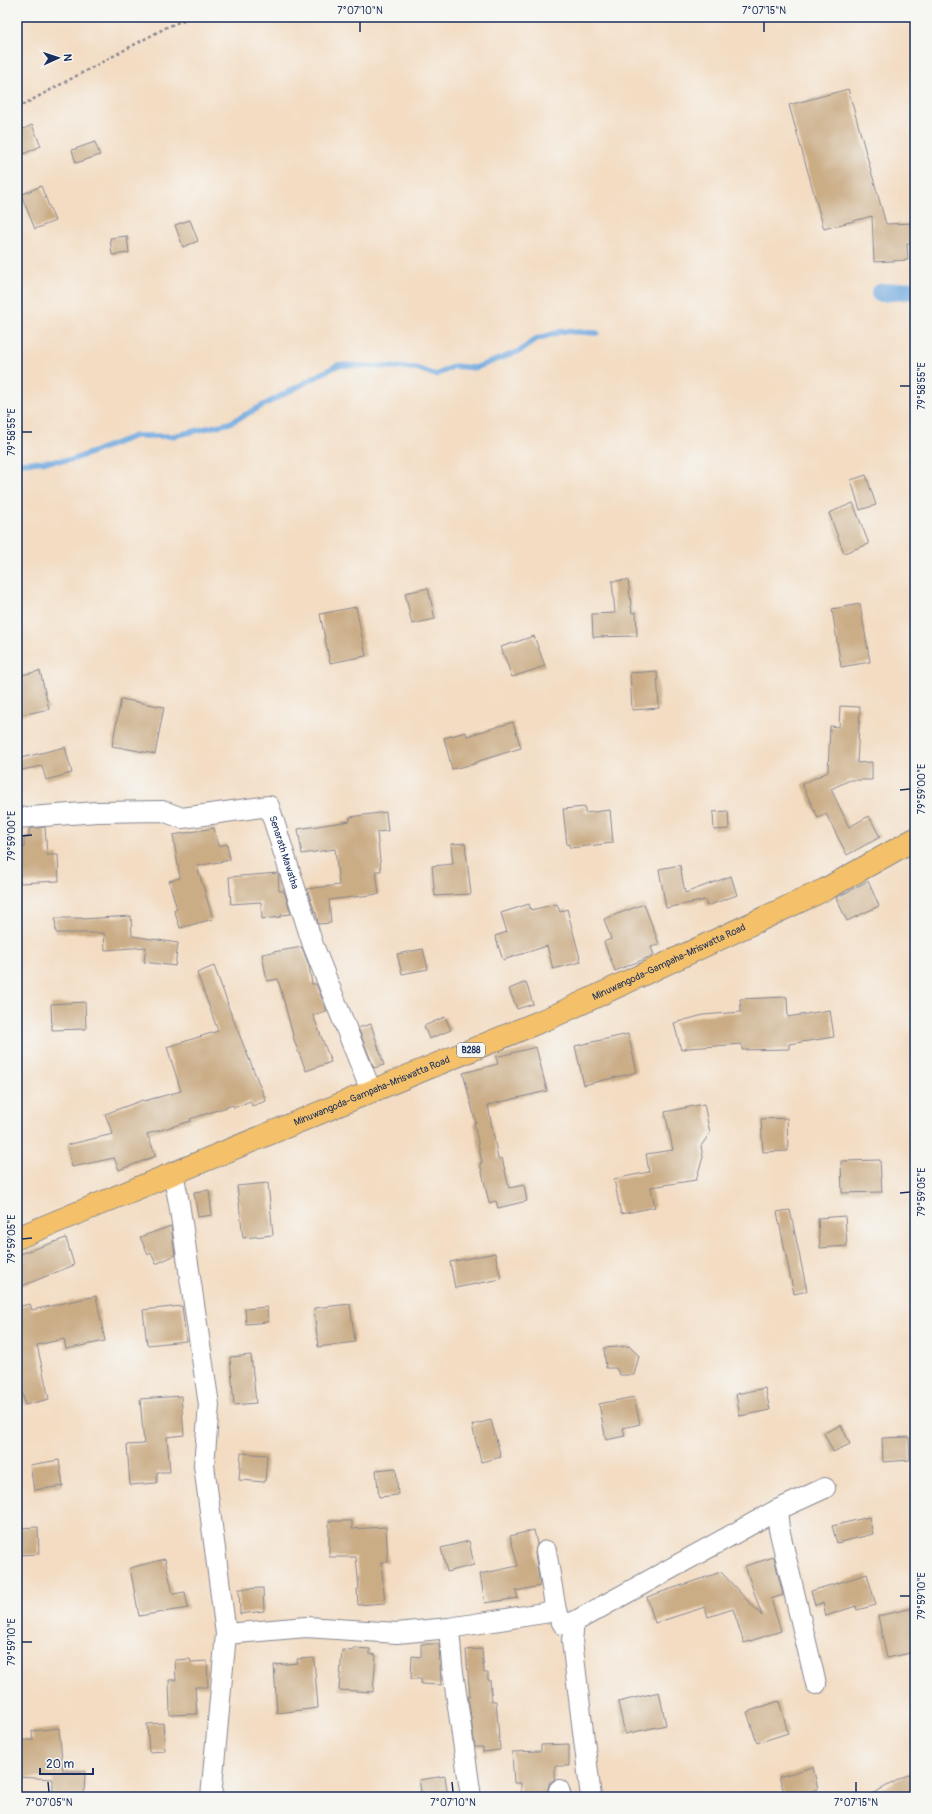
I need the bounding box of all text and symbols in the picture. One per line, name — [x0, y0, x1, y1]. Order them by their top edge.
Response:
text: 7°07'10"N — [337, 5, 383, 17]
text: 7°07'15"N — [742, 5, 786, 17]
north arrow — [38, 38, 78, 78]
text: N — [61, 53, 74, 62]
text: 79°58'55"E — [916, 362, 928, 410]
text: 79°58'55"E — [6, 408, 18, 456]
text: 79°59'00"E — [916, 764, 928, 814]
text: 79°59'00"E — [6, 811, 18, 861]
street label: Senarath Mawatha — [266, 814, 301, 891]
street label: Minuwangoda-Gampaha-Mriswatta Road — [591, 921, 748, 1003]
road number: B288 — [457, 1043, 485, 1057]
street label: Minuwangoda-Gampaha-Mriswatta Road — [292, 1054, 452, 1129]
text: 79°59'05"E — [916, 1168, 928, 1216]
text: 79°59'05"E — [6, 1215, 18, 1263]
text: 79°59'10"E — [916, 1572, 928, 1620]
text: 79°59'10"E — [6, 1618, 18, 1666]
scale bar — [40, 1750, 93, 1776]
text: 20 m — [46, 1757, 75, 1772]
text: 7°07'05"N — [26, 1797, 73, 1809]
text: 7°07'10"N — [430, 1797, 476, 1809]
text: 7°07'15"N — [834, 1797, 878, 1809]

